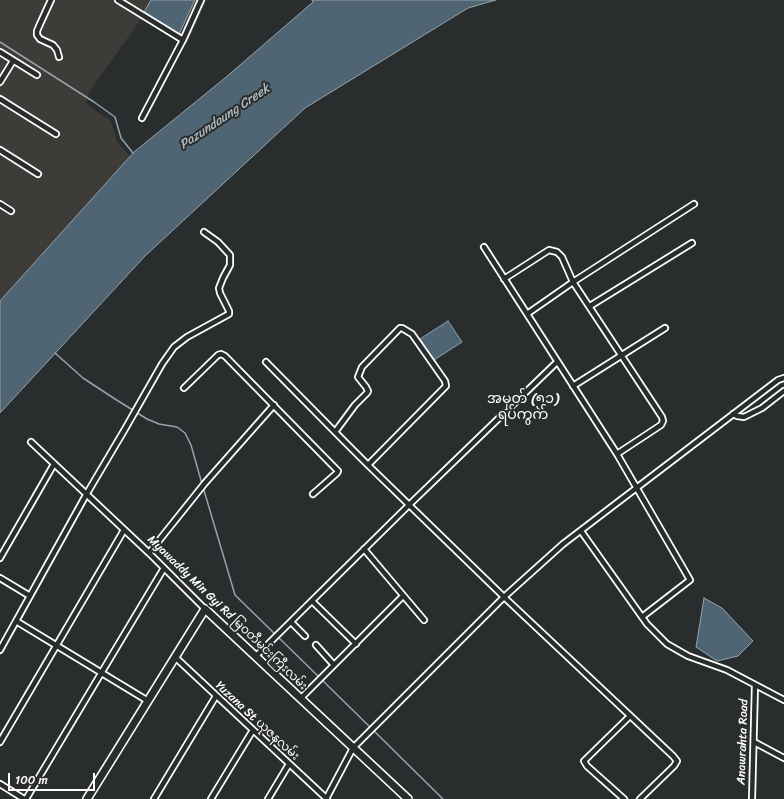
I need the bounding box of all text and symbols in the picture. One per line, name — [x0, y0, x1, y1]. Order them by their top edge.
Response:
water label: Pazundaung Creek — [177, 81, 273, 153]
district label: အမှတ် (၅၁) ရပ်ကွက် — [487, 391, 559, 424]
street label: Myawaddy Min Gyi Rd မြဝတီမင်းကြီးလမ်း — [144, 533, 310, 693]
street label: Yuzana St ယုဇနလမ်း — [212, 678, 302, 764]
street label: Anawrahta Road — [734, 699, 752, 785]
scale bar — [10, 765, 97, 791]
text: 100 m — [15, 769, 48, 791]

